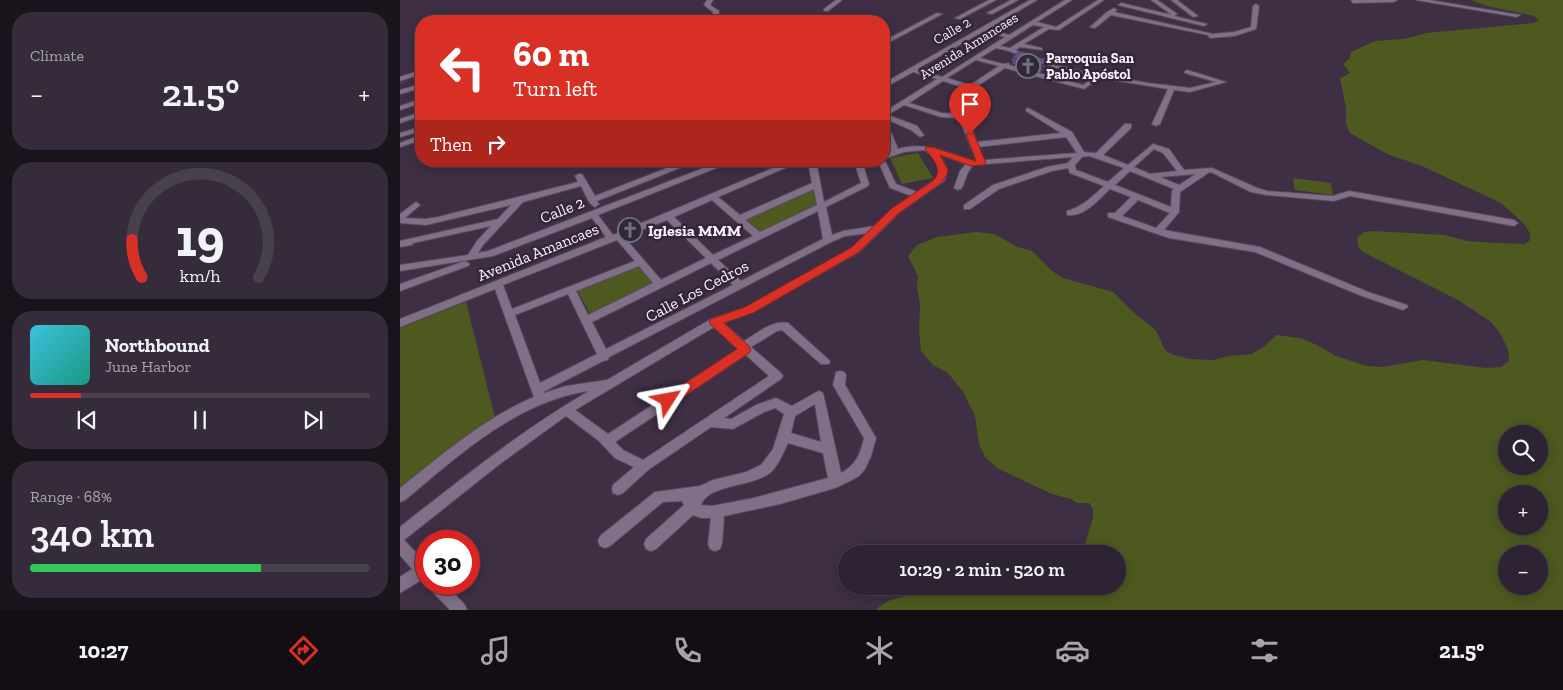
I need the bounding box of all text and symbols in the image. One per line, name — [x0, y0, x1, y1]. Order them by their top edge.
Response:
street label: Avenida Amancaes — [917, 9, 1021, 83]
street label: Calle 2 — [930, 14, 974, 48]
text: 60 m — [513, 33, 589, 75]
icon: left — [430, 35, 495, 100]
text: Climate — [30, 46, 84, 65]
place label: Parroquia San Pablo Apóstol — [1046, 50, 1135, 83]
church icon: Parroquia San Pablo Apóstol — [1015, 53, 1041, 79]
text: 21.5° — [162, 70, 239, 116]
text: Turn left — [513, 75, 597, 102]
text: − — [30, 78, 43, 111]
text: + — [358, 78, 370, 111]
pin — [949, 83, 991, 134]
icon: arrive — [956, 90, 984, 118]
icon: right — [482, 130, 510, 158]
text: Then — [430, 133, 472, 156]
street label: Calle 2 — [537, 193, 587, 227]
text: 19 — [176, 207, 224, 269]
church icon: Iglesia MMM — [617, 217, 643, 243]
street label: Avenida Amancaes — [475, 219, 601, 285]
place label: Iglesia MMM — [648, 221, 741, 240]
street label: Calle Los Cedros — [642, 256, 752, 326]
text: km/h — [180, 265, 220, 287]
text: Northbound — [105, 334, 210, 357]
text: June Harbor — [105, 357, 191, 376]
position arrow — [641, 373, 693, 425]
icon: previous — [73, 406, 101, 434]
icon: pause — [186, 406, 214, 434]
icon: next — [299, 406, 327, 434]
map controls — [1498, 425, 1548, 595]
button: search — [1498, 425, 1548, 475]
button: + — [1498, 485, 1548, 535]
text: Range · 68% — [30, 487, 112, 506]
text: 340 km — [30, 511, 154, 557]
speed limit sign: 30 — [415, 530, 480, 595]
button: − — [1498, 545, 1548, 595]
text: 10:29 · 2 min · 520 m — [899, 558, 1065, 581]
icon: directions — [286, 633, 321, 668]
icon: music — [478, 633, 513, 668]
icon: phone — [670, 633, 705, 668]
icon: climate — [862, 633, 897, 668]
icon: car — [1055, 633, 1090, 668]
icon: filters — [1247, 633, 1282, 668]
text: 10:27 — [79, 637, 128, 664]
text: 21.5° — [1439, 637, 1484, 664]

